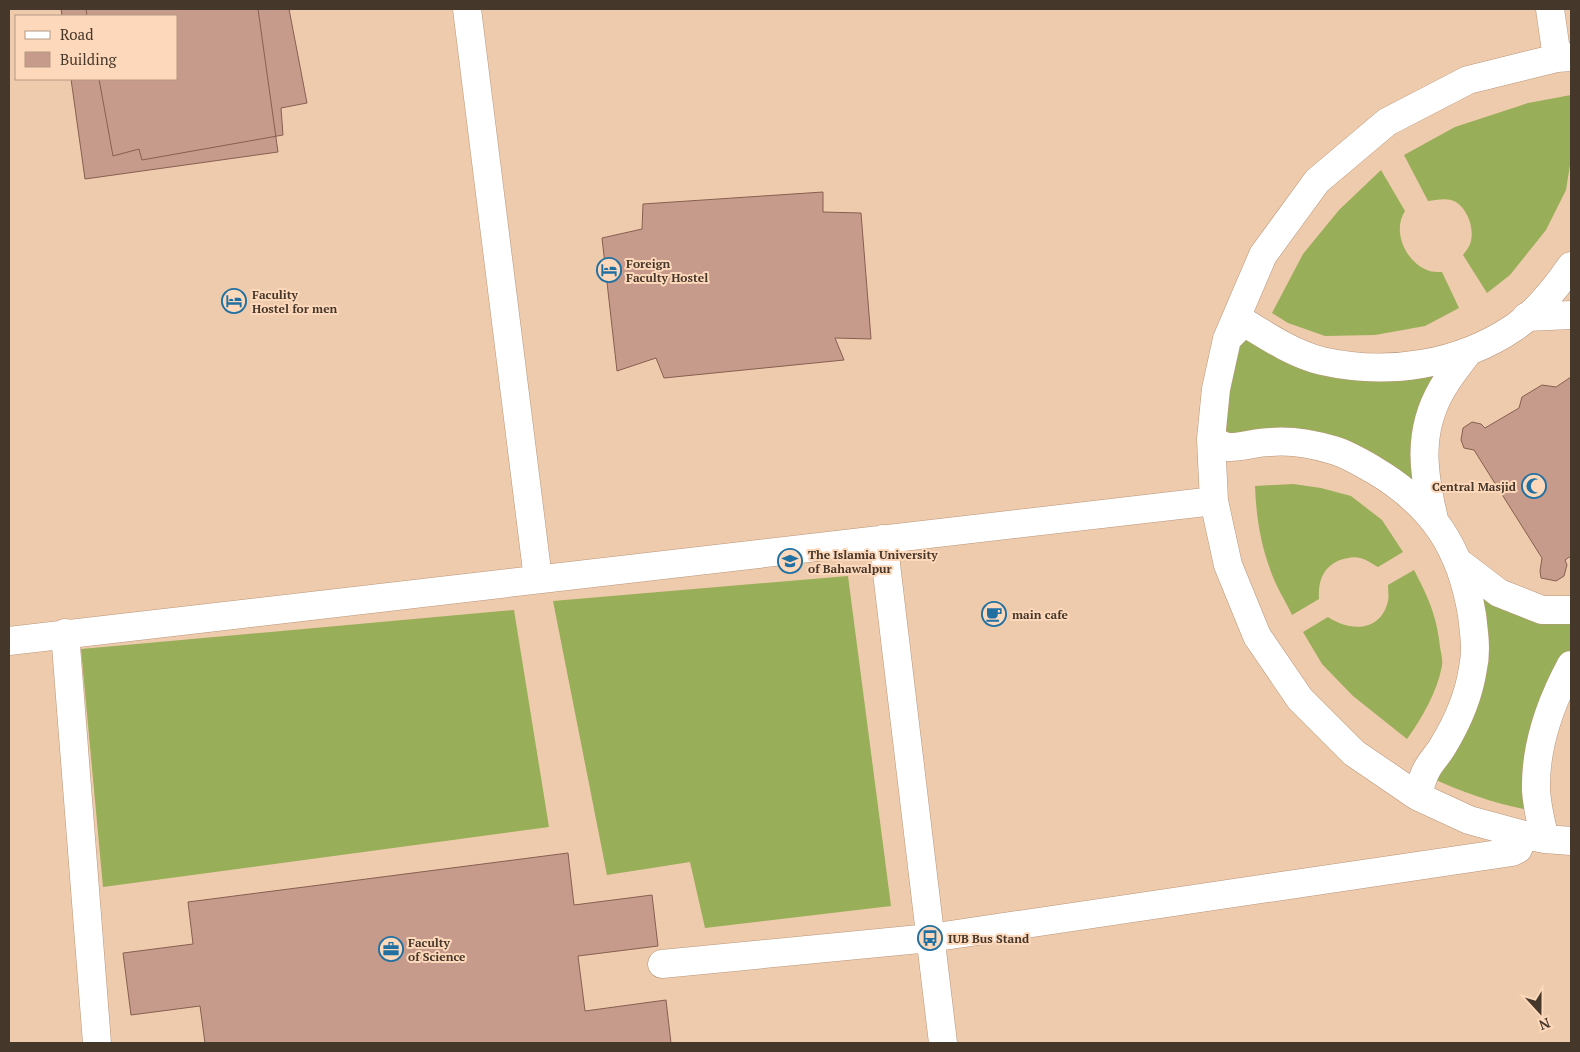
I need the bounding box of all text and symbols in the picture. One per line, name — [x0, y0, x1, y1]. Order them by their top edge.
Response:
legend — [15, 15, 178, 80]
text: Road — [60, 24, 93, 44]
text: Building — [60, 49, 118, 69]
place label: Foreign Faculty Hostel — [626, 256, 708, 285]
hotel icon: Foreign Faculty Hostel — [596, 257, 622, 283]
place label: Faculity Hostel for men — [252, 287, 338, 316]
hotel icon: Faculity Hostel for men — [221, 288, 247, 314]
mosque icon: Central Masjid — [1521, 473, 1547, 499]
place label: Central Masjid — [1432, 479, 1517, 494]
place label: The Islamia University of Bahawalpur — [808, 547, 938, 576]
school or university icon: The Islamia University of Bahawalpur — [777, 548, 803, 574]
cafe icon: main cafe — [981, 601, 1007, 627]
place label: main cafe — [1012, 607, 1069, 622]
bus stop icon: IUB Bus Stand — [917, 925, 943, 951]
place label: IUB Bus Stand — [948, 931, 1030, 946]
place label: Faculty of Science — [408, 935, 466, 964]
office icon: Faculty of Science — [378, 936, 404, 962]
north arrow — [1515, 987, 1565, 1037]
text: N — [1536, 1014, 1553, 1036]

